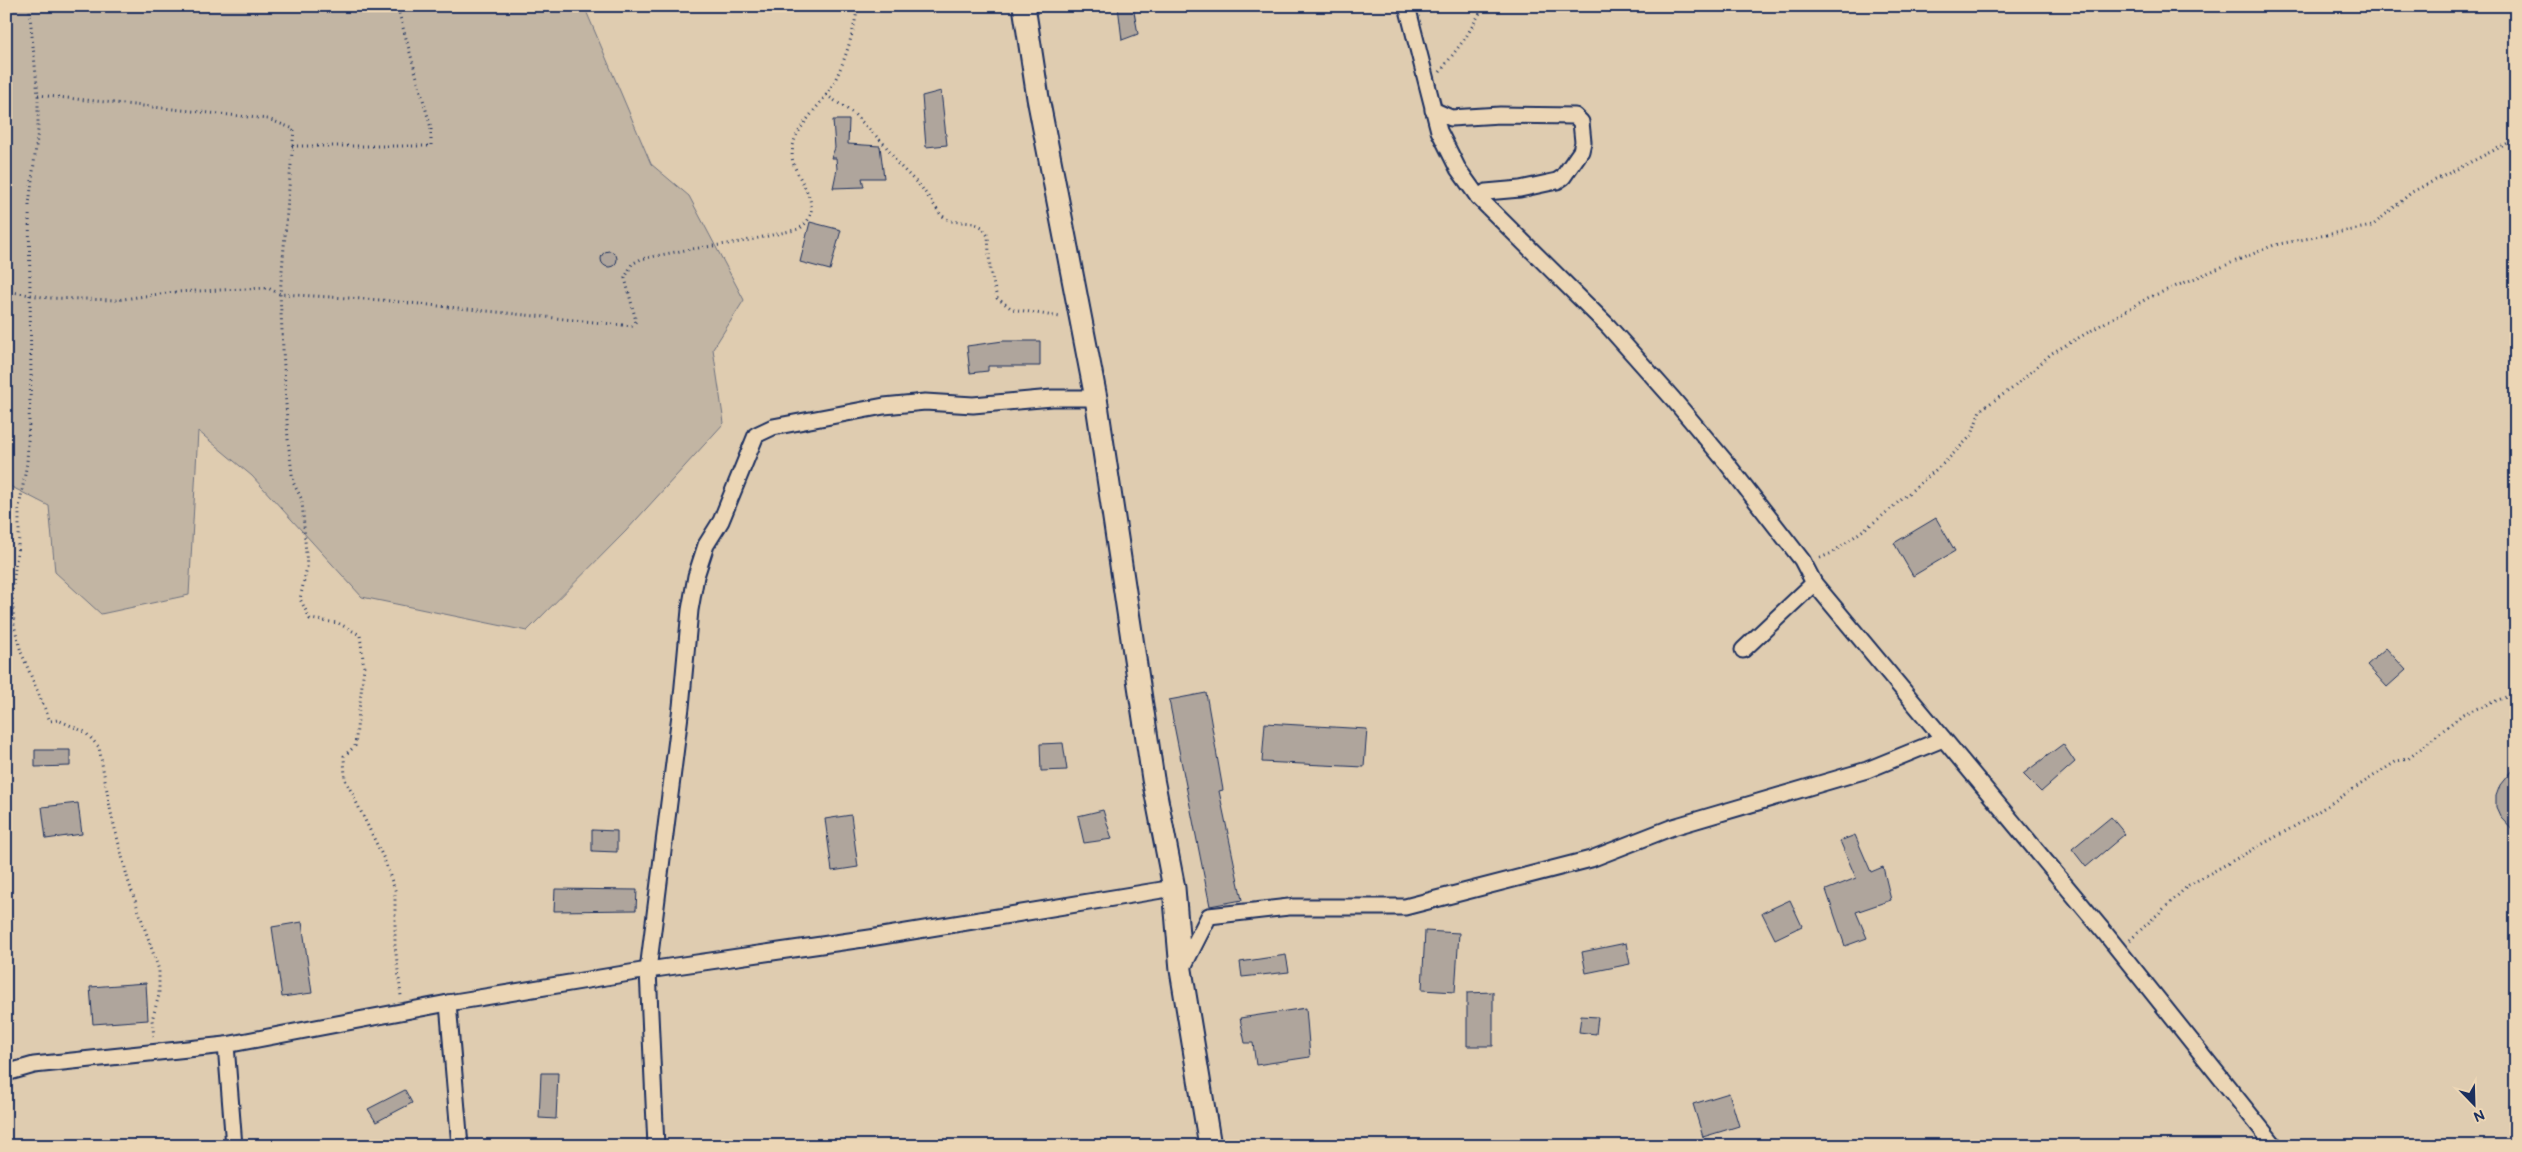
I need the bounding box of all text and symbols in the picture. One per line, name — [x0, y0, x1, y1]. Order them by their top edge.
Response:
north arrow — [2450, 1080, 2500, 1130]
text: N — [2471, 1106, 2487, 1125]

